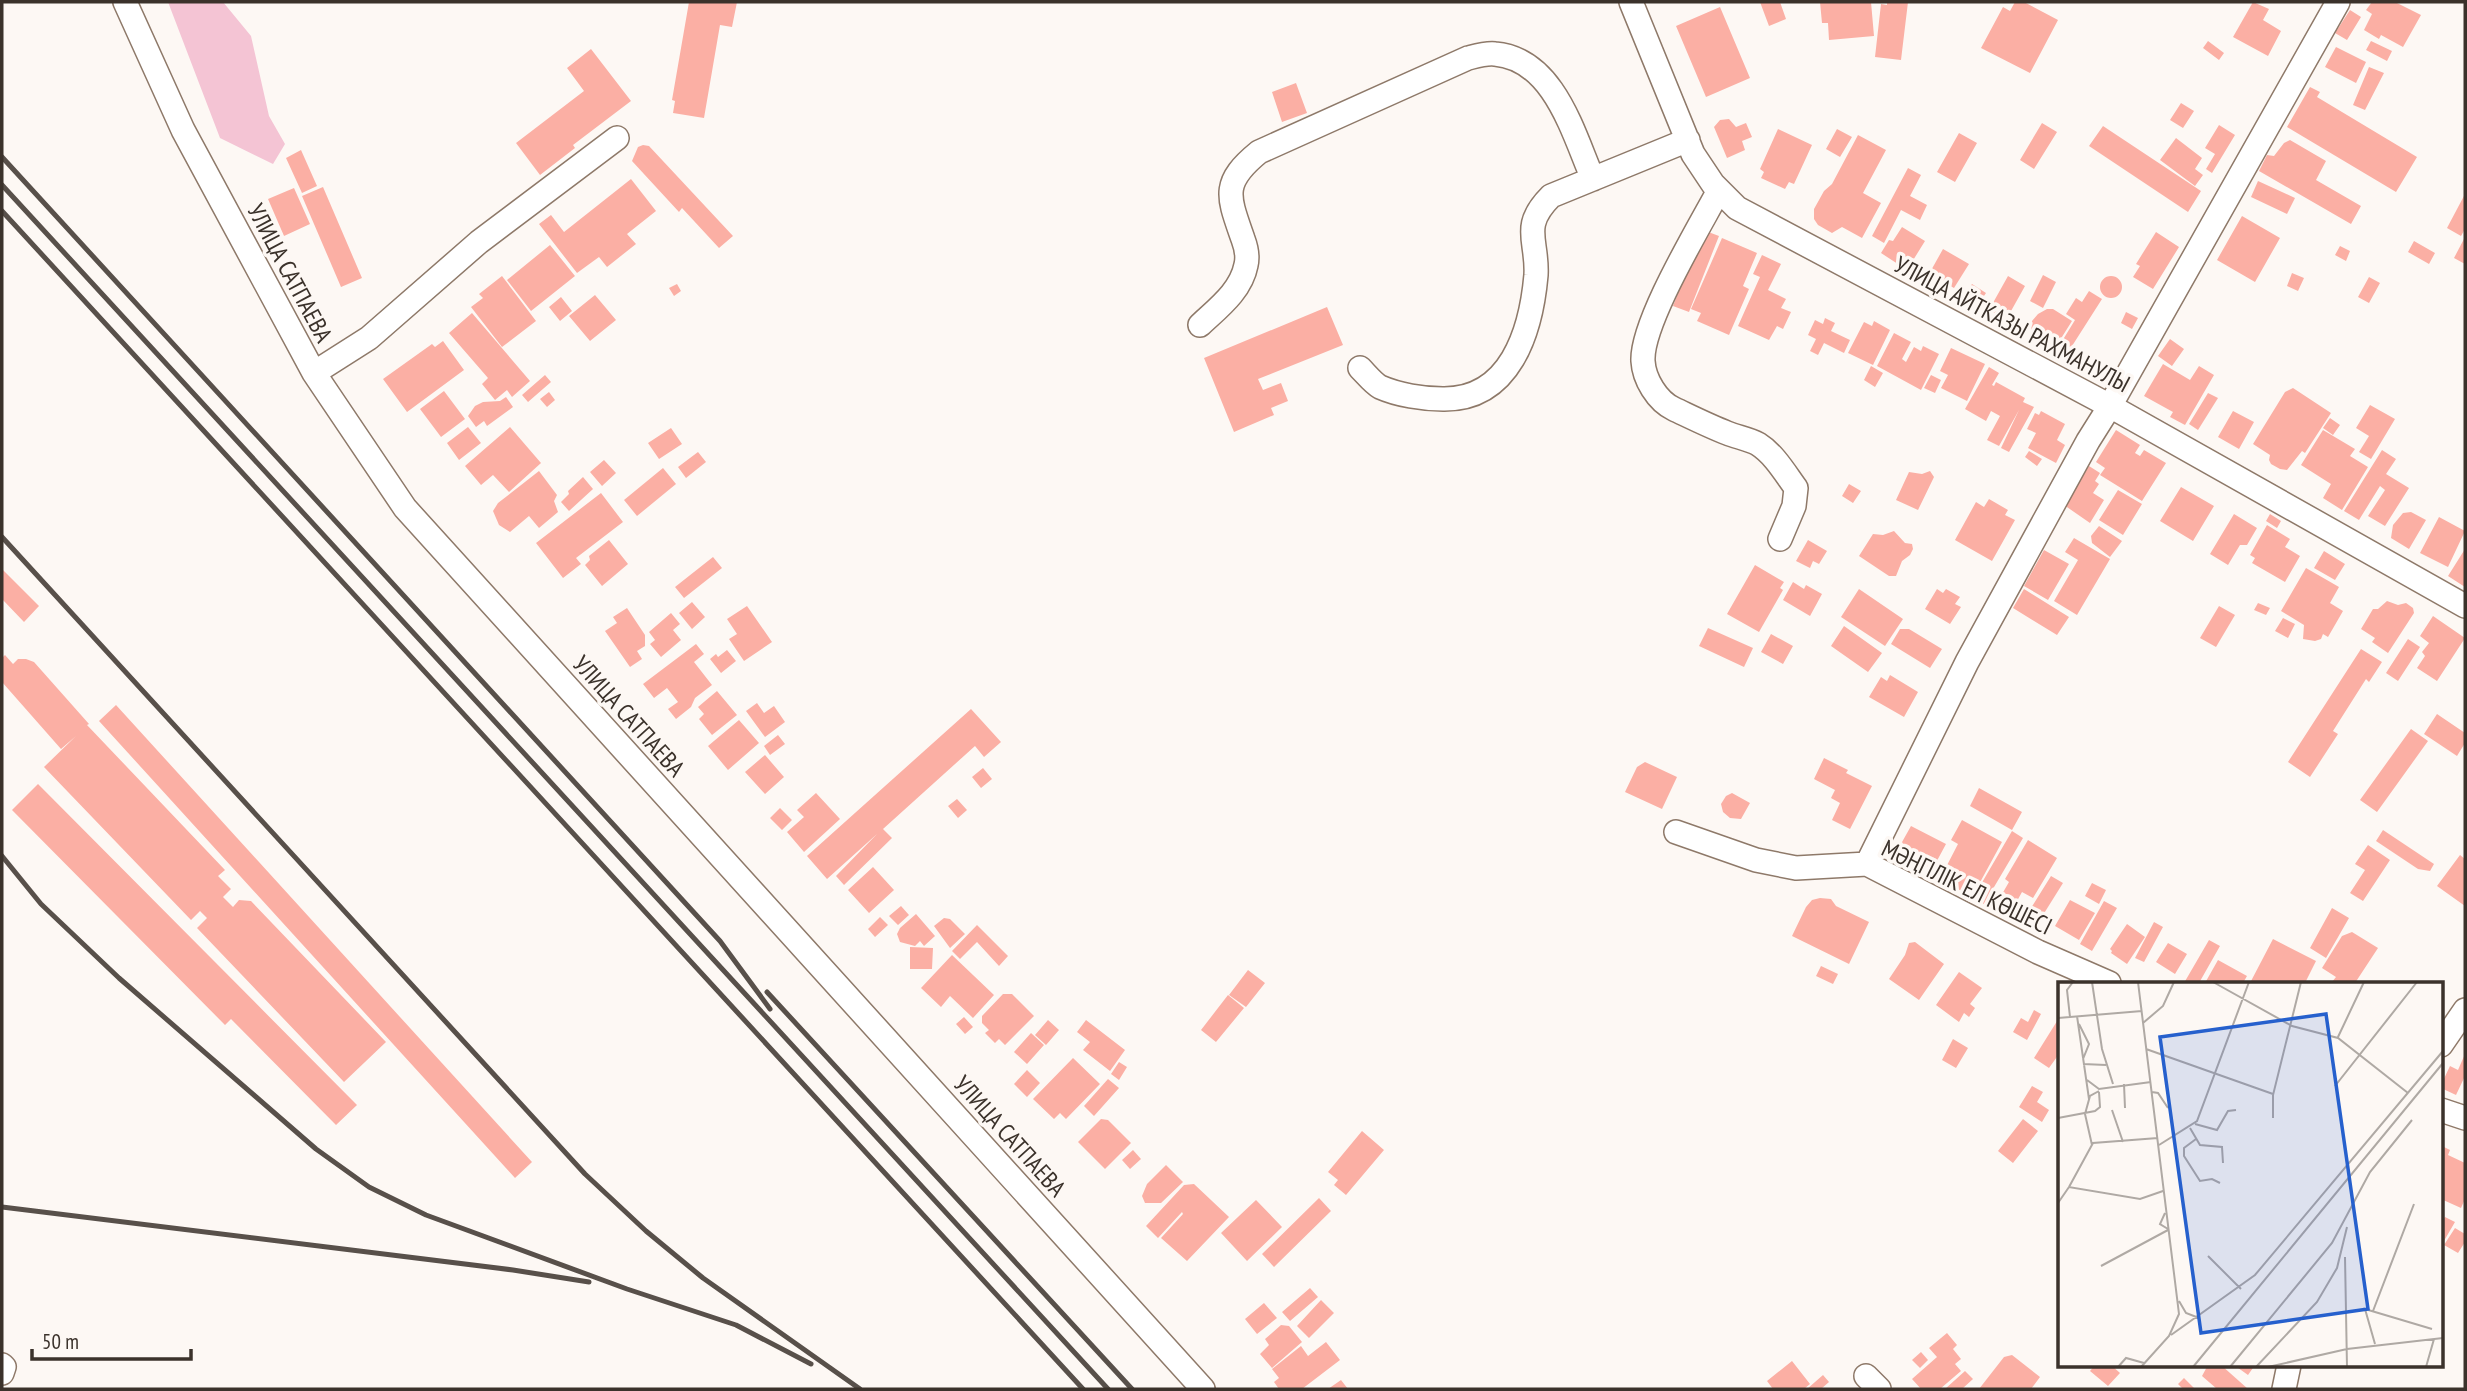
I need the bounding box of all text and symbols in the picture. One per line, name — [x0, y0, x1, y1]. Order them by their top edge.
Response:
street label: УЛИЦА САТПАЕВА — [240, 198, 340, 348]
street label: УЛИЦА АЙТКАЗЫ РАХМАНУЛЫ — [1889, 249, 2135, 399]
street label: УЛИЦА САТПАЕВА — [566, 649, 692, 784]
street label: МӘҢГІЛІК ЕЛ КӨШЕСІ — [1877, 832, 2057, 942]
inset map — [2058, 982, 2442, 1366]
street label: УЛИЦА САТПАЕВА — [947, 1069, 1073, 1204]
scale bar — [32, 1318, 191, 1362]
text: 50 m — [42, 1328, 79, 1355]

